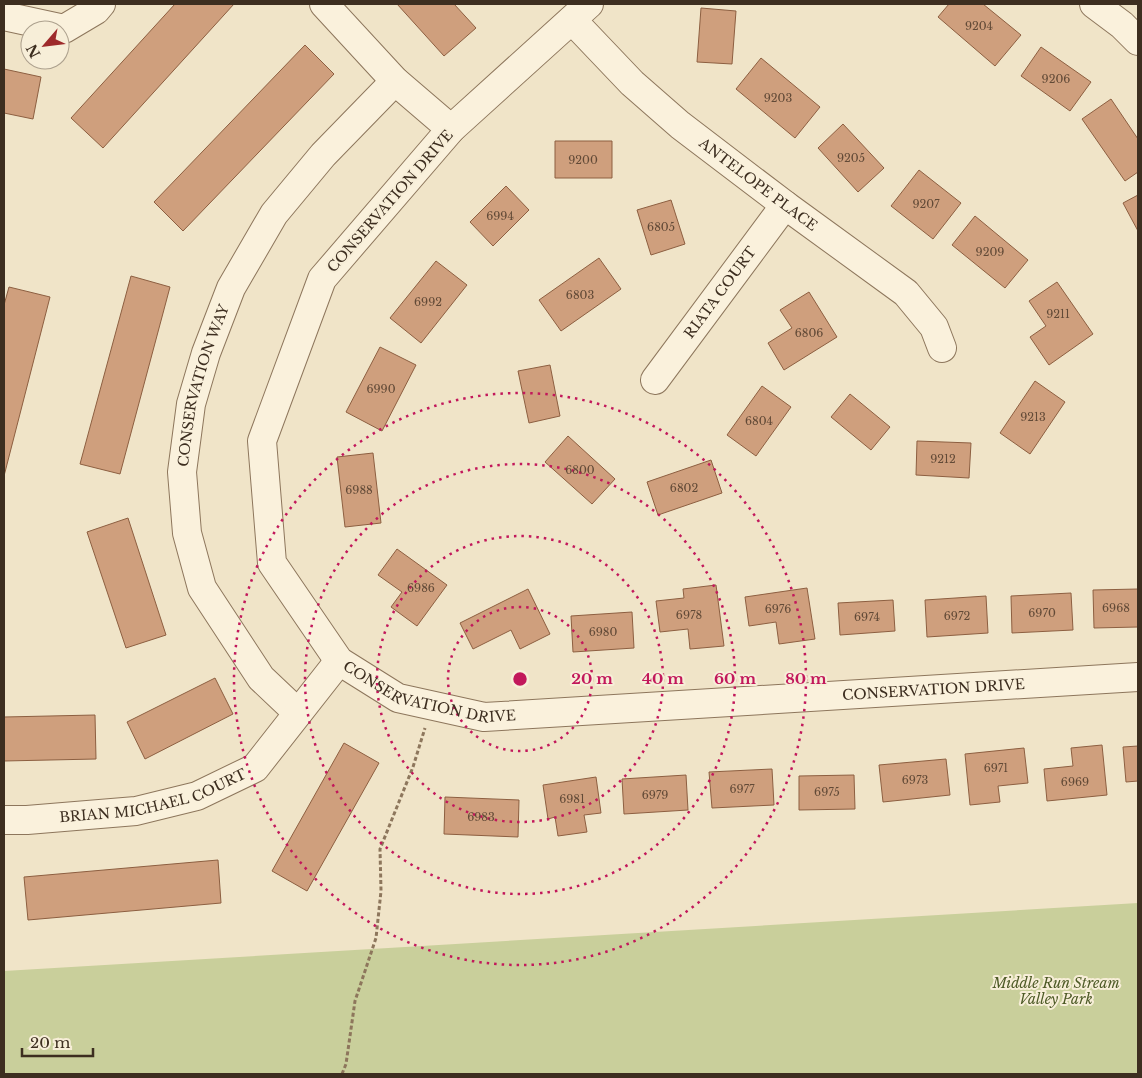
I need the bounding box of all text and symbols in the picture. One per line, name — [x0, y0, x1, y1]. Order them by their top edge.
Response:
house number: 9204 — [965, 19, 993, 33]
north arrow — [20, 20, 70, 70]
text: N — [22, 41, 45, 61]
house number: 9206 — [1042, 72, 1070, 86]
house number: 9203 — [764, 91, 792, 105]
street label: CONSERVATION DRIVE — [323, 126, 457, 276]
street label: ANTELOPE PLACE — [695, 133, 821, 235]
house number: 9205 — [837, 151, 865, 165]
house number: 9200 — [568, 153, 598, 167]
house number: 9207 — [912, 197, 940, 211]
house number: 6994 — [486, 209, 514, 223]
house number: 6805 — [647, 220, 675, 234]
street label: RIATA COURT — [680, 243, 760, 342]
house number: 9209 — [976, 245, 1004, 259]
house number: 6803 — [566, 288, 594, 302]
house number: 6992 — [414, 295, 442, 309]
street label: CONSERVATION WAY — [174, 301, 233, 468]
house number: 9211 — [1046, 307, 1070, 321]
house number: 6806 — [795, 326, 823, 340]
house number: 6990 — [366, 382, 396, 396]
house number: 9213 — [1020, 410, 1046, 424]
house number: 6804 — [745, 414, 773, 428]
house number: 9212 — [930, 452, 956, 466]
house number: 6800 — [565, 463, 595, 477]
house number: 6802 — [670, 481, 698, 495]
house number: 6988 — [345, 483, 373, 497]
house number: 6986 — [407, 581, 435, 595]
house number: 6968 — [1102, 601, 1130, 615]
house number: 6976 — [765, 602, 791, 616]
house number: 6970 — [1028, 606, 1056, 620]
house number: 6978 — [676, 608, 702, 622]
house number: 6972 — [944, 609, 970, 623]
house number: 6974 — [854, 610, 880, 624]
house number: 6980 — [589, 625, 617, 639]
street label: CONSERVATION DRIVE — [340, 657, 516, 727]
text: 20 m — [571, 669, 613, 688]
text: 40 m — [642, 669, 684, 688]
text: 60 m — [714, 669, 756, 688]
text: 80 m — [785, 669, 827, 688]
centre of rings — [511, 670, 529, 688]
street label: CONSERVATION DRIVE — [842, 675, 1025, 704]
house number: 6971 — [984, 761, 1008, 775]
street label: BRIAN MICHAEL COURT — [59, 765, 249, 826]
house number: 6973 — [902, 773, 928, 787]
house number: 6969 — [1061, 775, 1089, 789]
house number: 6977 — [729, 782, 755, 796]
house number: 6975 — [814, 785, 840, 799]
house number: 6979 — [642, 788, 668, 802]
house number: 6981 — [559, 792, 585, 806]
house number: 6983 — [467, 810, 495, 824]
park label: Middle Run Stream Valley Park — [991, 974, 1120, 1008]
scale bar — [22, 1026, 94, 1058]
text: 20 m — [30, 1033, 70, 1052]

